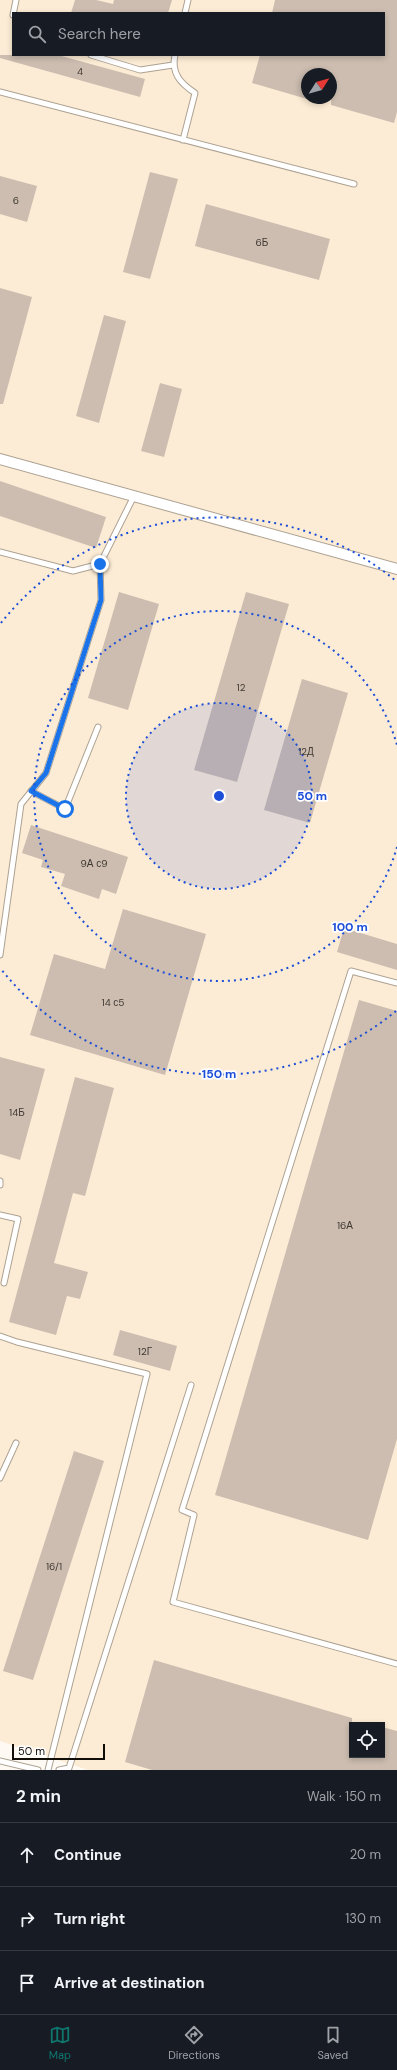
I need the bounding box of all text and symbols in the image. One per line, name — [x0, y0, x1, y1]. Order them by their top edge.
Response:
search box — [12, 12, 385, 56]
icon: search — [26, 23, 48, 45]
text: Search here — [58, 24, 141, 44]
house number: 4 — [77, 65, 83, 78]
north arrow — [301, 68, 337, 104]
house number: 6 — [13, 194, 19, 207]
house number: 6Б — [256, 236, 269, 249]
route end — [91, 555, 109, 573]
house number: 12 — [237, 681, 246, 694]
house number: 12Д — [298, 745, 314, 758]
text: 50 m — [297, 788, 327, 804]
centre of rings — [212, 789, 226, 803]
route start — [56, 800, 74, 818]
house number: 9А с9 — [81, 857, 107, 870]
text: 100 m — [332, 919, 368, 935]
house number: 14 с5 — [102, 996, 124, 1009]
text: 150 m — [202, 1066, 236, 1082]
house number: 14Б — [9, 1106, 25, 1119]
house number: 16А — [337, 1219, 353, 1232]
house number: 12Г — [138, 1345, 153, 1358]
house number: 16/1 — [46, 1560, 62, 1573]
map controls — [349, 1722, 385, 1758]
button: locate — [349, 1722, 385, 1758]
scale bar — [12, 1742, 105, 1761]
text: 50 m — [18, 1744, 45, 1758]
text: 2 min — [16, 1785, 61, 1807]
text: Walk · 150 m — [307, 1788, 381, 1805]
icon: ahead — [16, 1844, 38, 1866]
text: Continue — [54, 1845, 122, 1865]
text: 20 m — [350, 1846, 381, 1863]
icon: right — [16, 1908, 38, 1930]
text: Turn right — [54, 1909, 125, 1929]
text: 130 m — [345, 1910, 381, 1927]
icon: arrive — [16, 1972, 38, 1994]
text: Arrive at destination — [54, 1973, 205, 1993]
tab: Map — [49, 2024, 71, 2062]
tab: Directions — [168, 2024, 220, 2062]
tab: Saved — [317, 2024, 348, 2062]

